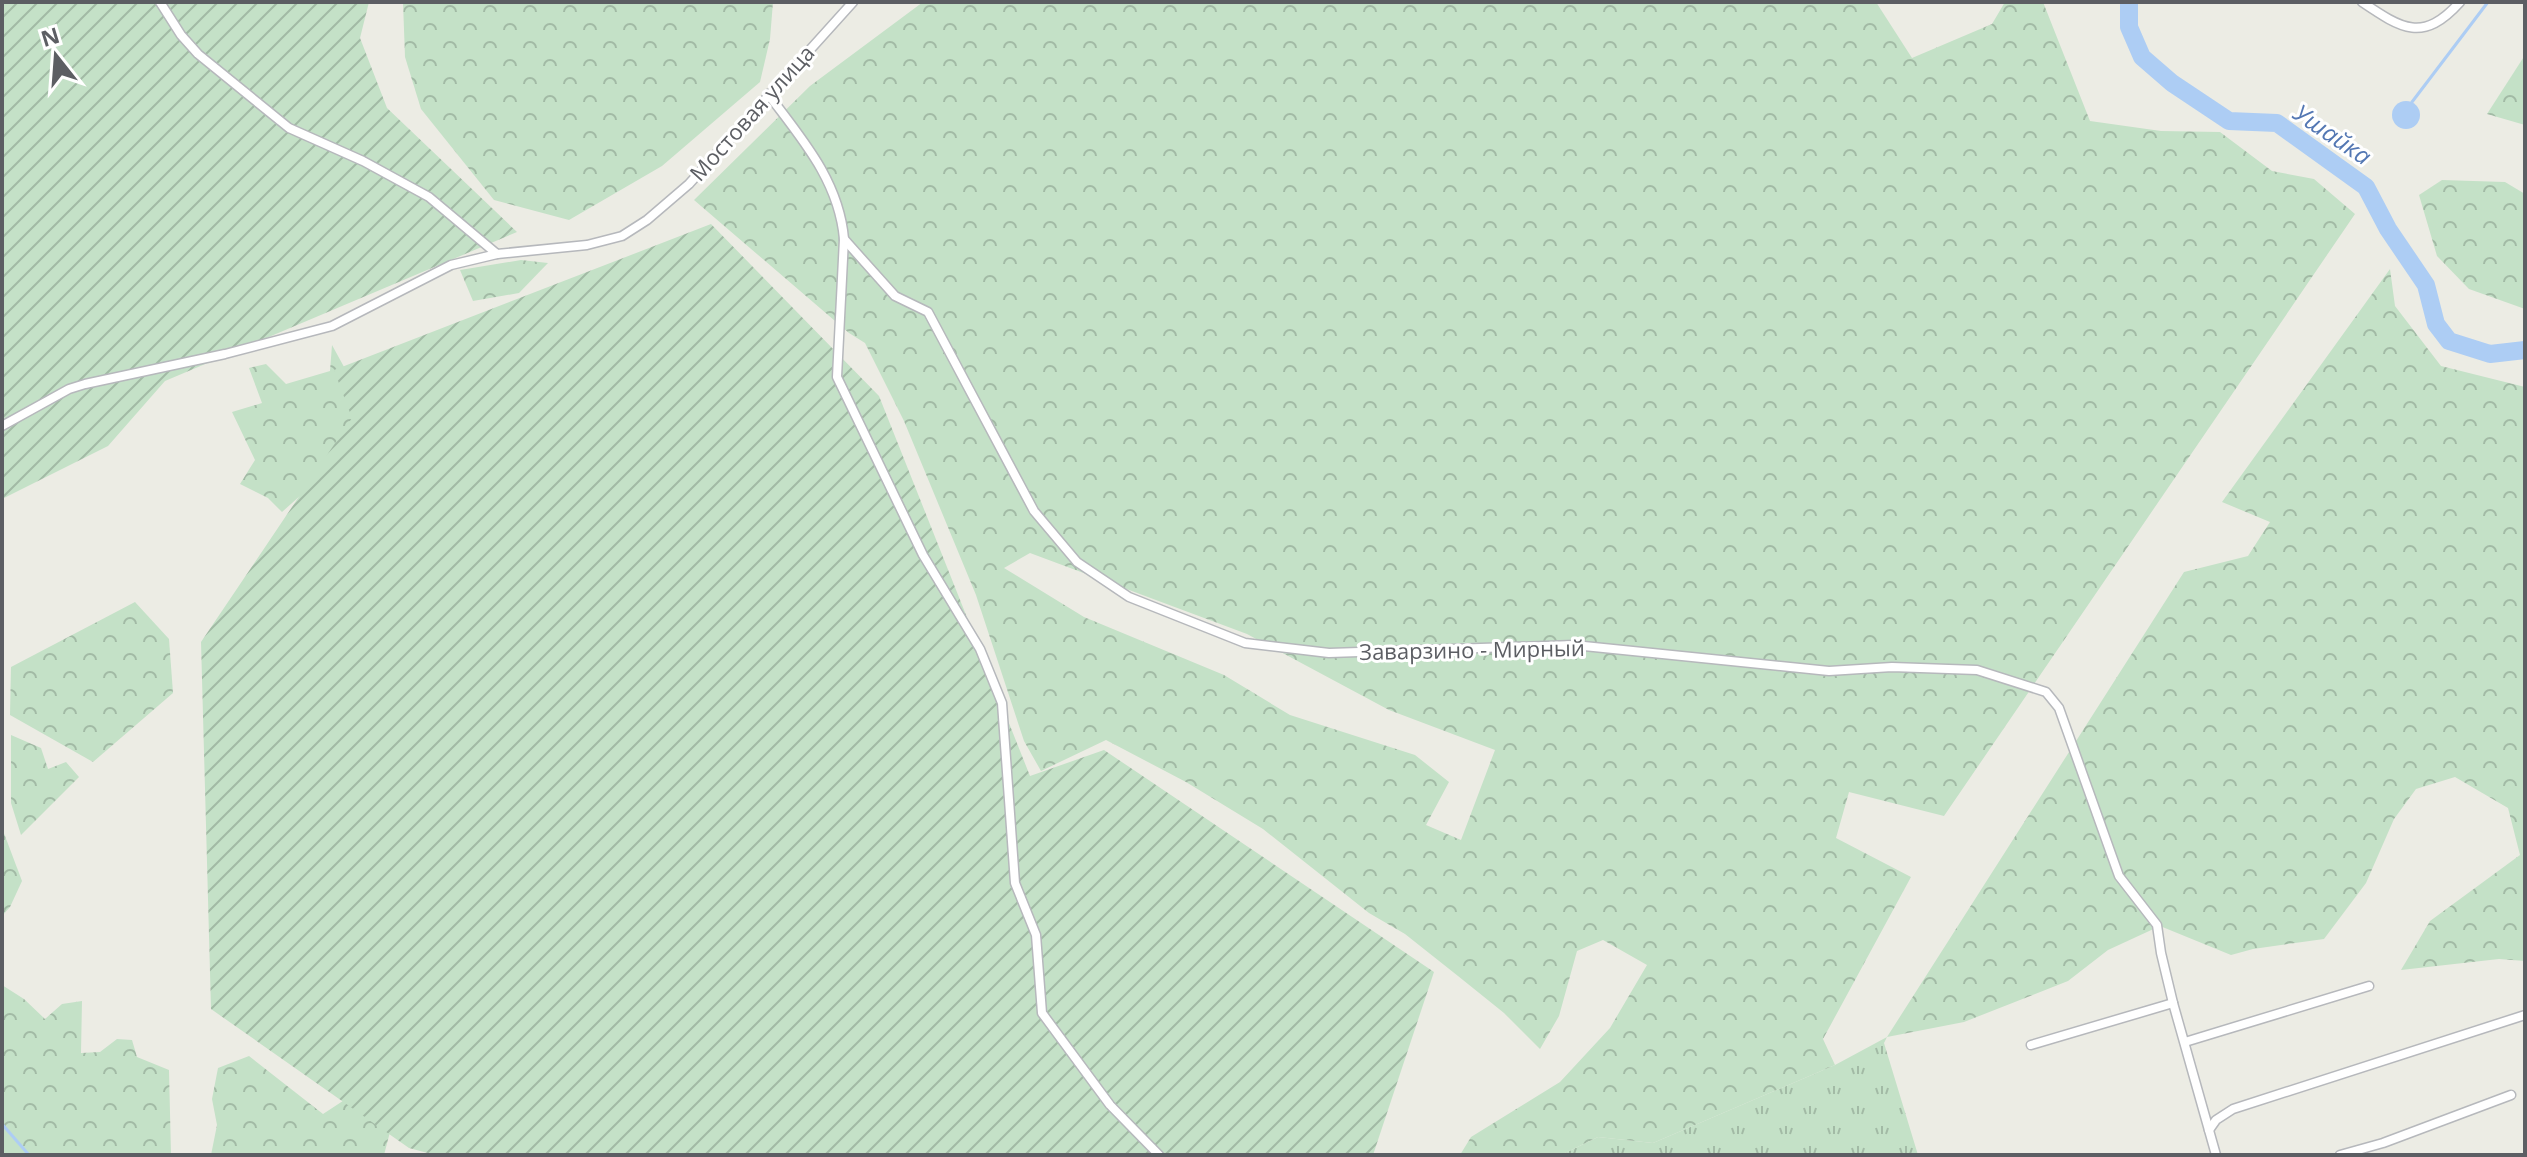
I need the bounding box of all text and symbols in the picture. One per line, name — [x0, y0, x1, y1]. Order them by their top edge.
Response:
north arrow — [16, 16, 96, 96]
text: N — [37, 19, 63, 53]
street label: Мостовая улица — [682, 38, 820, 187]
water label: Ушайка — [2287, 95, 2379, 172]
street label: Заварзино - Мирный — [1359, 632, 1585, 666]

